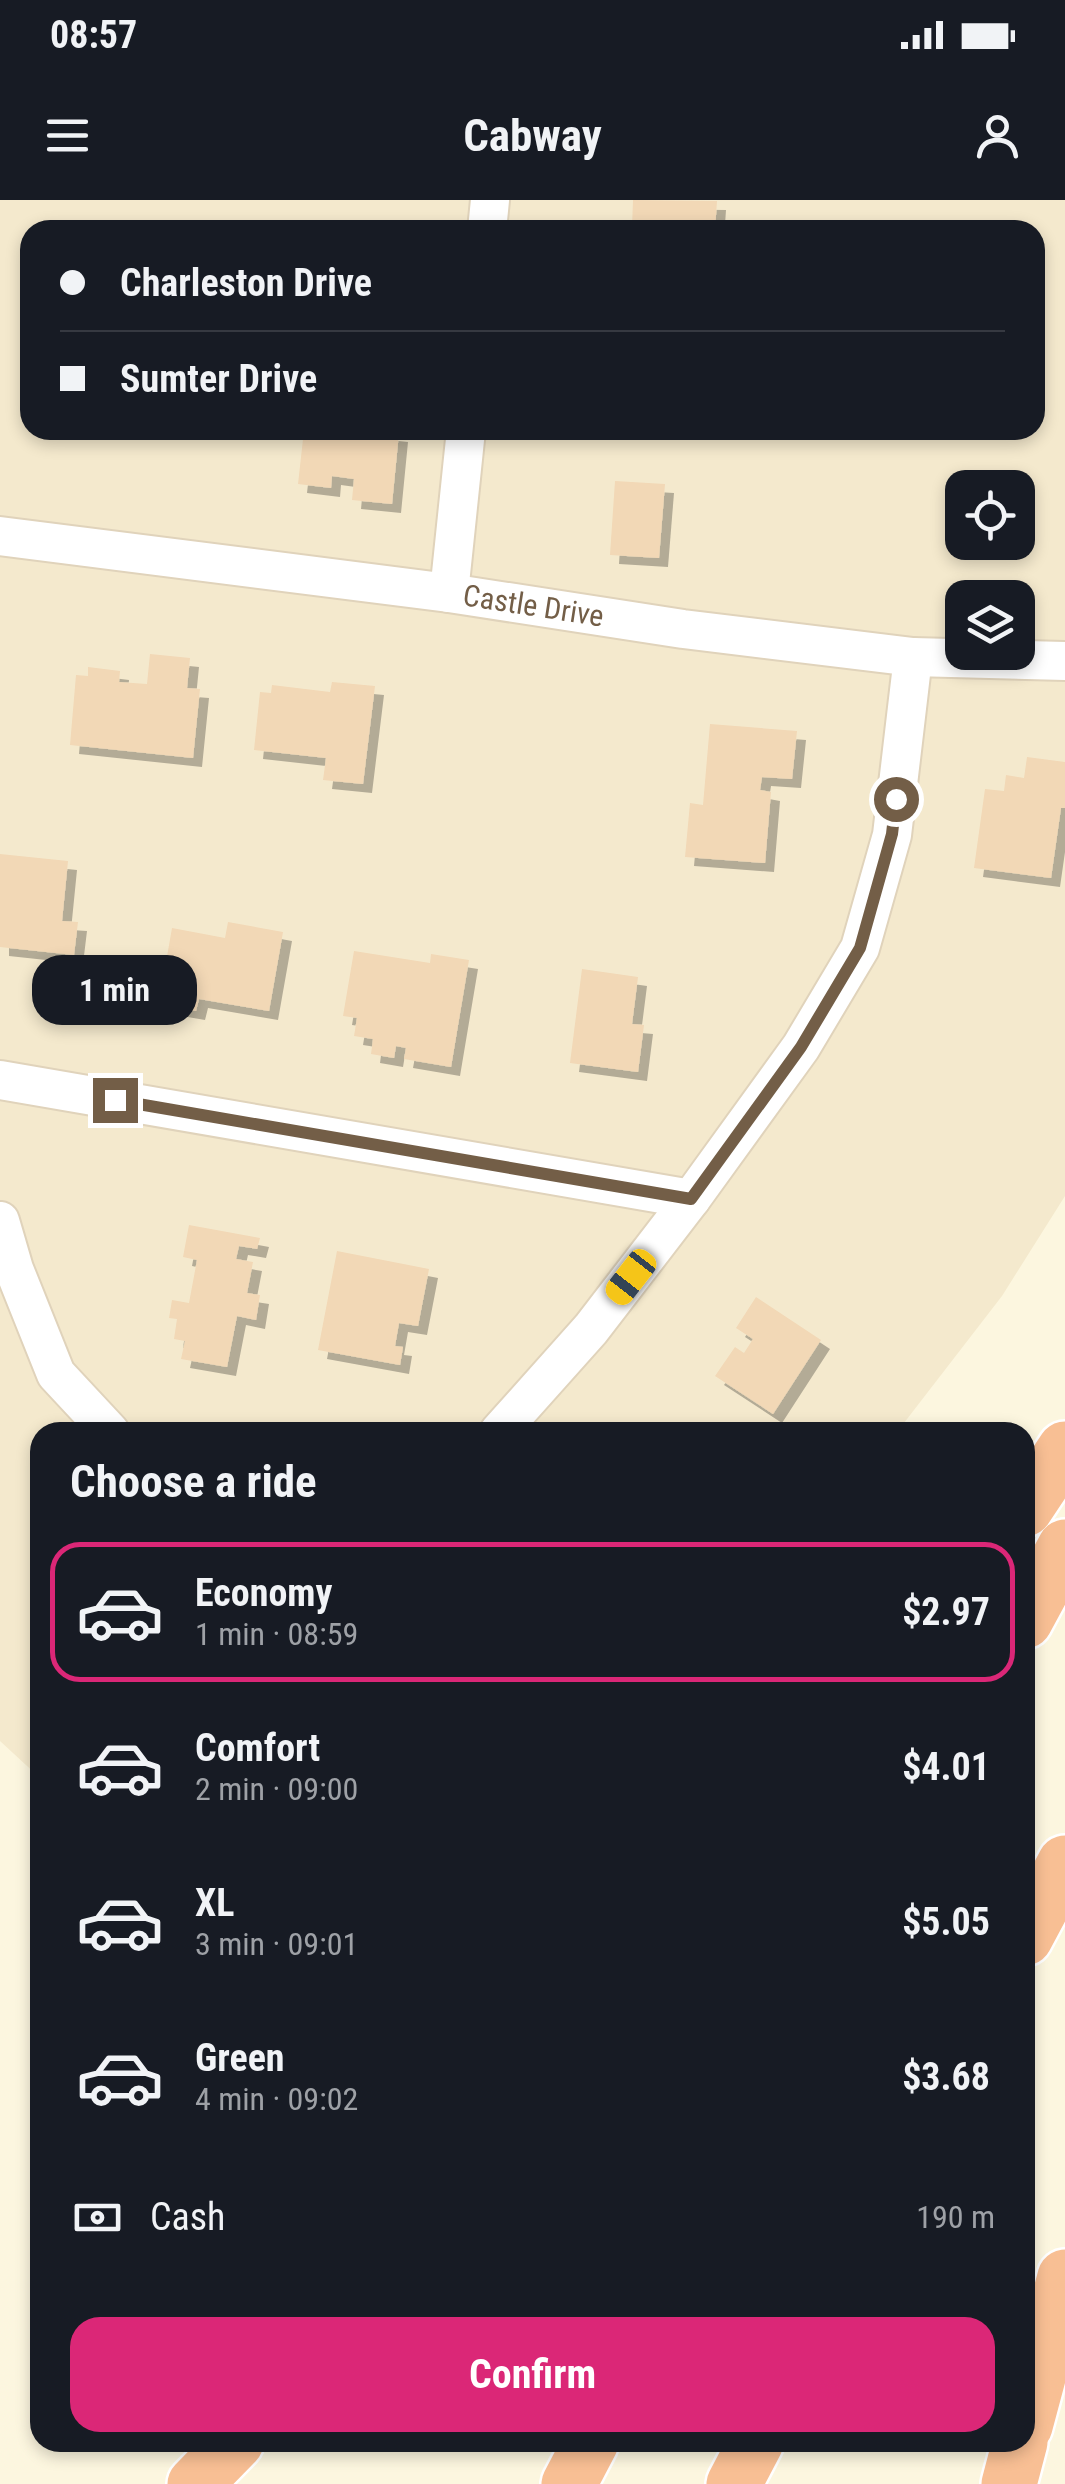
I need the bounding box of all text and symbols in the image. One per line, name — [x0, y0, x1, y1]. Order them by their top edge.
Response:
text: 08:57 — [50, 13, 137, 57]
icon: menu — [40, 108, 95, 163]
icon: person — [970, 108, 1025, 163]
text: Cabway — [463, 109, 602, 162]
text: Charleston Drive — [120, 261, 372, 305]
text: Sumter Drive — [120, 357, 317, 401]
map controls — [945, 470, 1035, 670]
button: locate — [945, 470, 1035, 560]
street label: Castle Drive — [461, 577, 606, 634]
button: layers — [945, 580, 1035, 670]
route start — [874, 777, 919, 822]
callout: 1 min — [32, 955, 198, 1025]
text: 1 min — [79, 971, 150, 1009]
route end — [93, 1078, 138, 1123]
car — [601, 1244, 661, 1310]
text: Choose a ride — [70, 1455, 317, 1508]
icon: car — [75, 1567, 165, 1657]
text: Economy — [195, 1571, 332, 1615]
text: $2.97 — [902, 1590, 990, 1634]
text: 1 min · 08:59 — [195, 1615, 358, 1653]
icon: car — [75, 1722, 165, 1812]
text: Comfort — [195, 1726, 320, 1770]
text: $4.01 — [902, 1745, 990, 1789]
text: 2 min · 09:00 — [195, 1770, 358, 1808]
icon: car — [75, 1877, 165, 1967]
text: XL — [195, 1881, 234, 1925]
text: $5.05 — [902, 1900, 990, 1944]
text: 3 min · 09:01 — [195, 1925, 358, 1963]
icon: car — [75, 2032, 165, 2122]
text: Green — [195, 2036, 285, 2080]
text: $3.68 — [902, 2055, 990, 2099]
text: 4 min · 09:02 — [195, 2080, 358, 2118]
icon: cash — [70, 2190, 125, 2245]
text: Cash — [150, 2195, 225, 2239]
text: 190 m — [916, 2198, 995, 2236]
button: Confirm — [70, 2317, 995, 2432]

